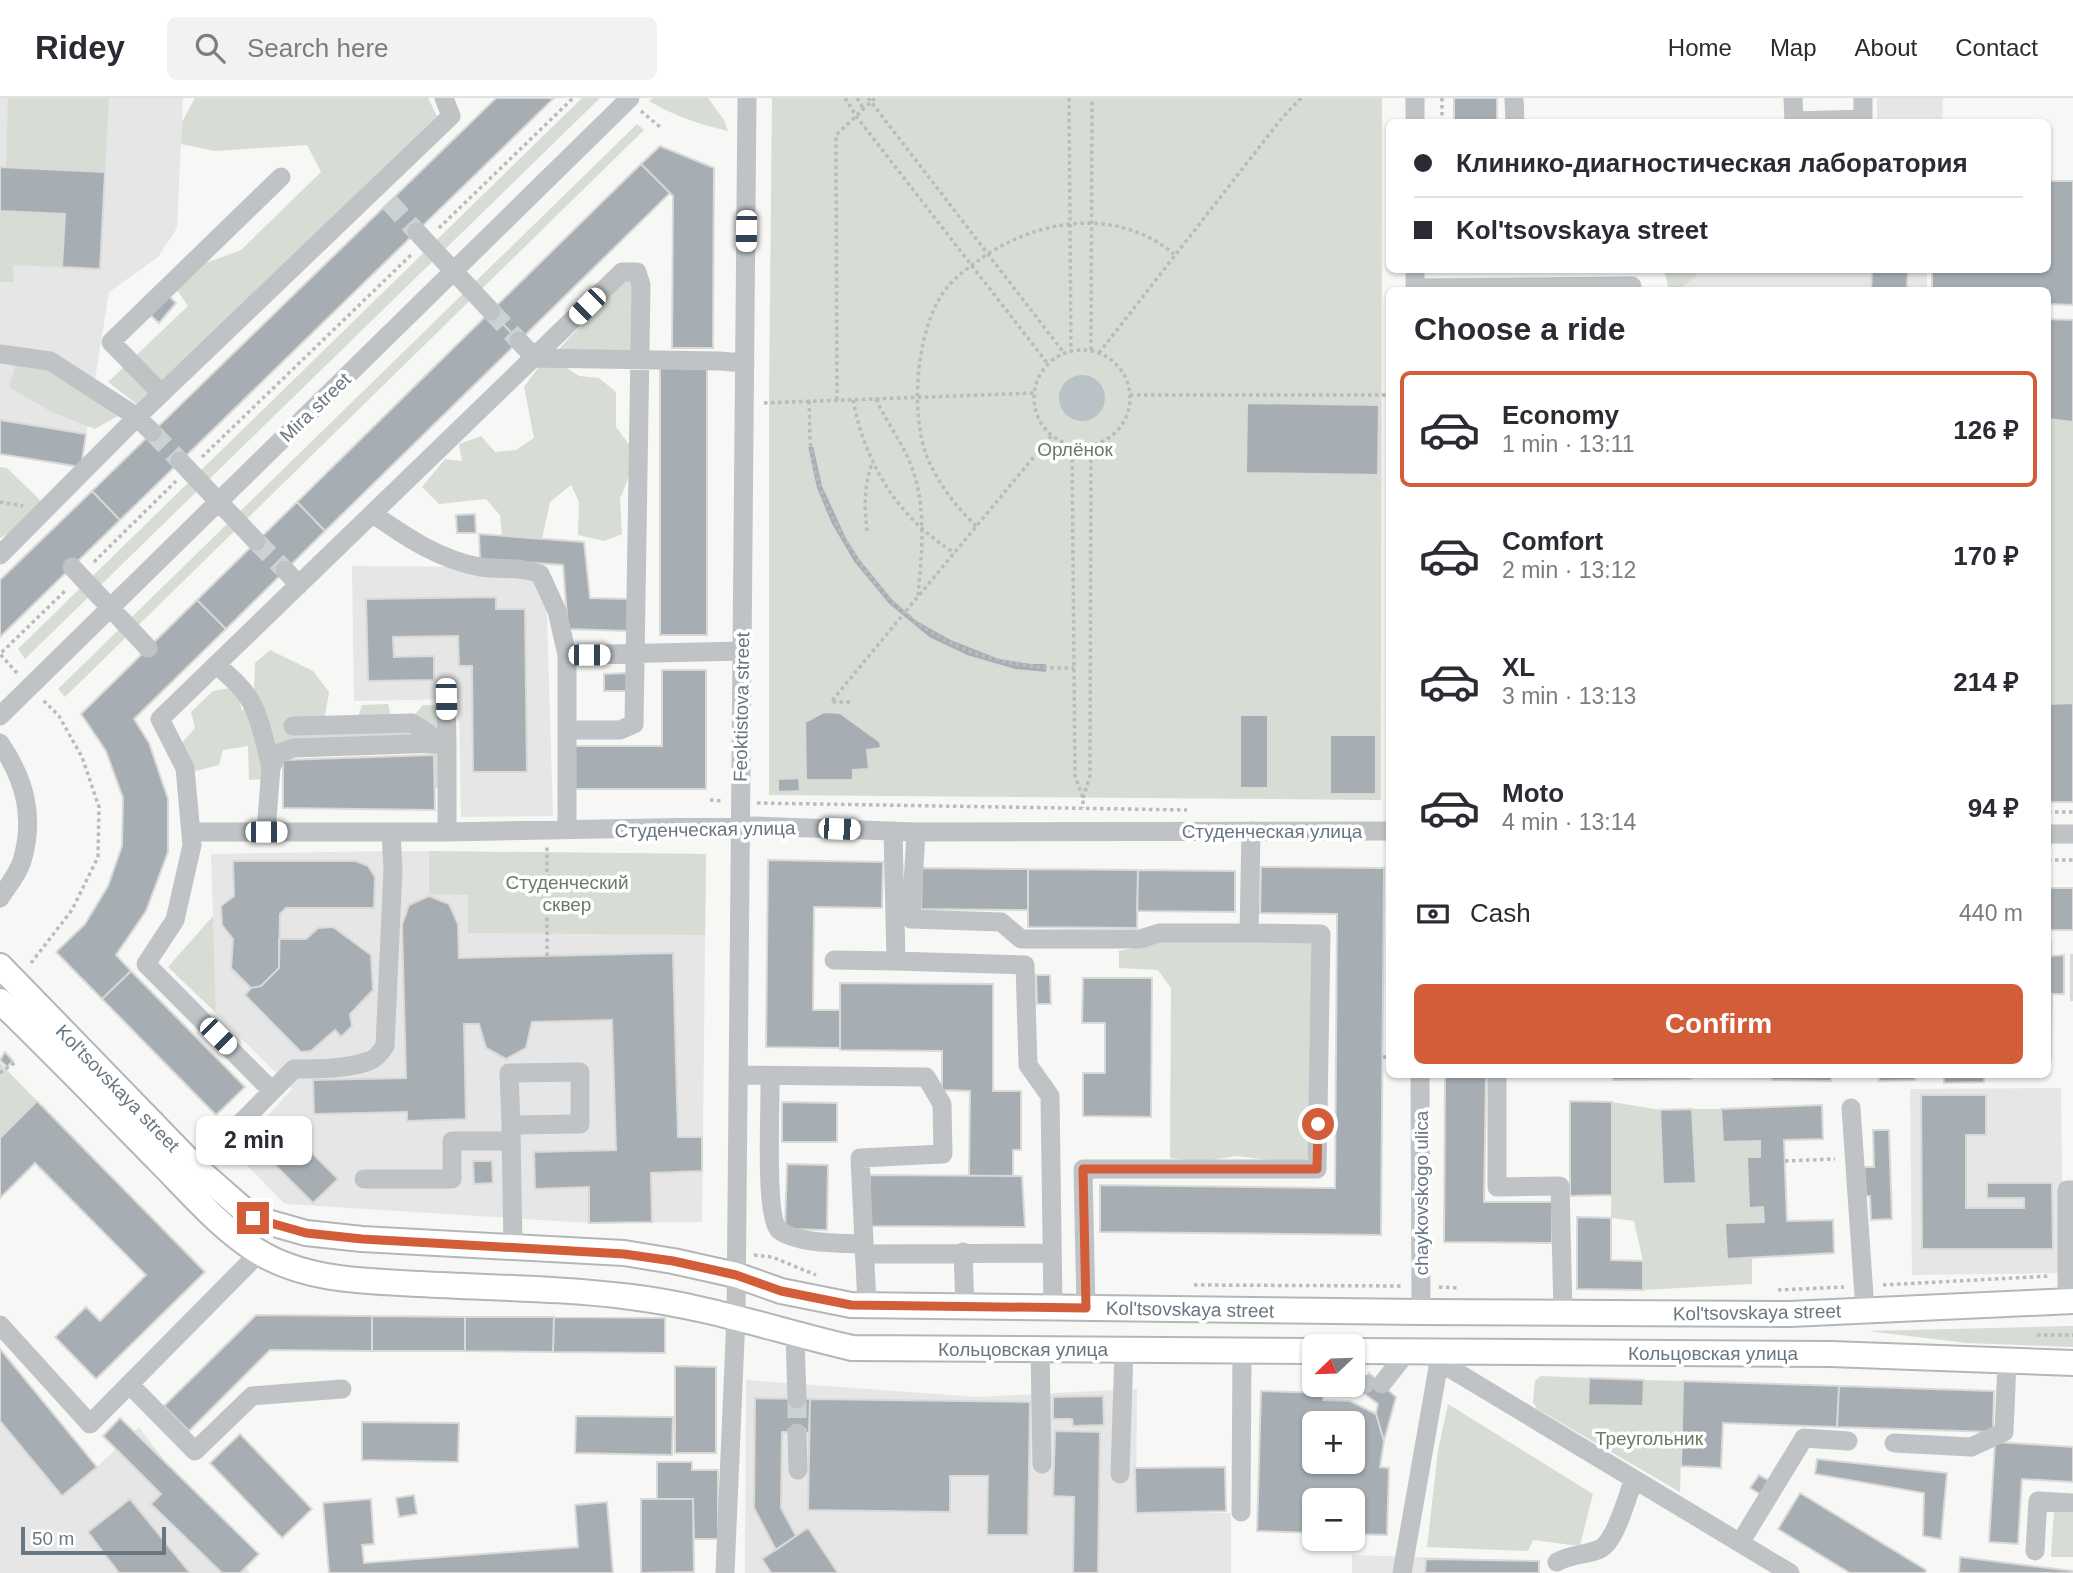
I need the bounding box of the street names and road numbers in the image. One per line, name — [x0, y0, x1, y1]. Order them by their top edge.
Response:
street label: Mira street — [276, 368, 355, 446]
street label: Feoktistova street — [730, 631, 753, 782]
street label: Студенческая улица — [614, 817, 796, 842]
street label: Студенческая улица — [1182, 821, 1363, 842]
street label: Kol'tsovskaya street — [52, 1020, 184, 1157]
street label: chaykovskogo ulica — [1411, 1110, 1432, 1275]
street label: Kol'tsovskaya street — [1106, 1298, 1275, 1321]
street label: Kol'tsovskaya street — [1673, 1301, 1842, 1324]
street label: Кольцовская улица — [938, 1339, 1108, 1360]
street label: Кольцовская улица — [1628, 1343, 1798, 1364]

